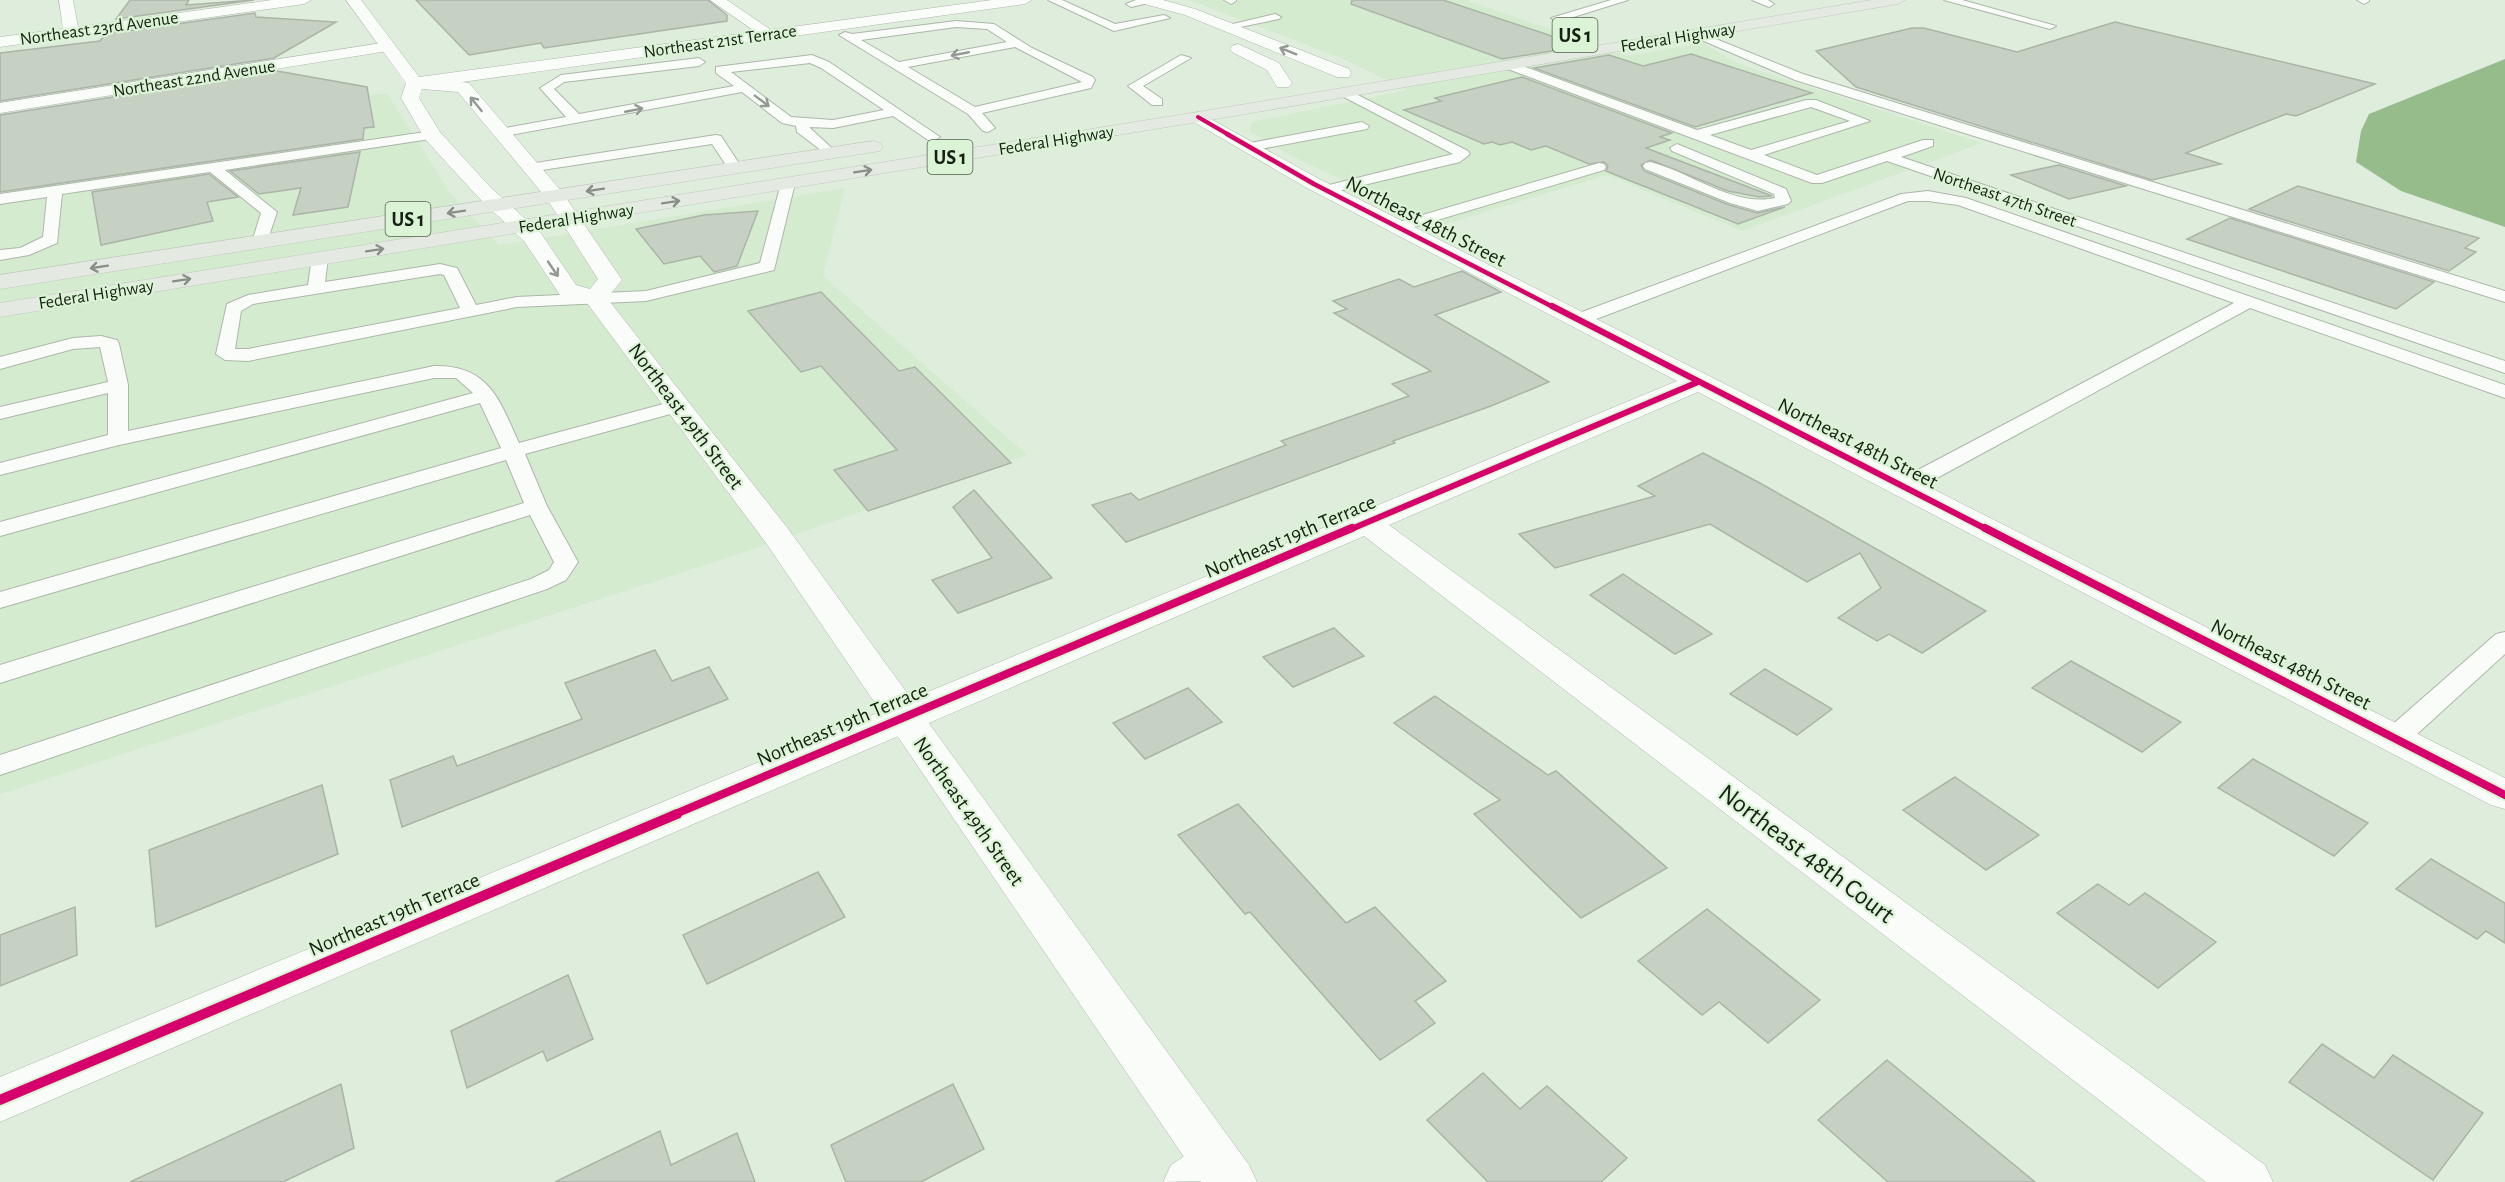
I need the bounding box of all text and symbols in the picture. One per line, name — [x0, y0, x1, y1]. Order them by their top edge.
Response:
street label: Northeast 23rd Avenue — [19, 9, 179, 49]
road number: US 1 — [1552, 18, 1598, 52]
street label: Federal Highway — [1619, 20, 1737, 56]
street label: Northeast 21st Terrace — [643, 22, 798, 62]
one-way arrow — [1280, 45, 1298, 56]
one-way arrow — [951, 49, 970, 60]
street label: Northeast 22nd Avenue — [112, 57, 277, 101]
one-way arrow — [754, 94, 770, 107]
one-way arrow — [470, 96, 483, 112]
one-way arrow — [624, 104, 643, 115]
street label: Federal Highway — [997, 123, 1115, 159]
road number: US 1 — [928, 140, 972, 174]
street label: Northeast 47th Street — [1931, 165, 2079, 231]
one-way arrow — [853, 166, 873, 177]
street label: Northeast 48th Street — [1342, 172, 1509, 271]
one-way arrow — [585, 185, 605, 196]
one-way arrow — [661, 197, 680, 208]
street label: Federal Highway — [517, 201, 635, 237]
road number: US 1 — [386, 202, 430, 236]
one-way arrow — [446, 206, 466, 217]
one-way arrow — [364, 244, 384, 255]
one-way arrow — [89, 261, 109, 272]
one-way arrow — [547, 261, 559, 277]
one-way arrow — [172, 275, 192, 286]
street label: Federal Highway — [37, 277, 155, 313]
street label: Northeast 49th Street — [624, 340, 747, 493]
street label: Northeast 48th Street — [1774, 394, 1941, 493]
street label: Northeast 19th Terrace — [1202, 491, 1379, 582]
street label: Northeast 48th Street — [2207, 615, 2374, 714]
street label: Northeast 19th Terrace — [754, 679, 931, 770]
street label: Northeast 49th Street — [909, 733, 1028, 890]
street label: Northeast 48th Court — [1714, 779, 1899, 928]
street label: Northeast 19th Terrace — [306, 869, 483, 960]

